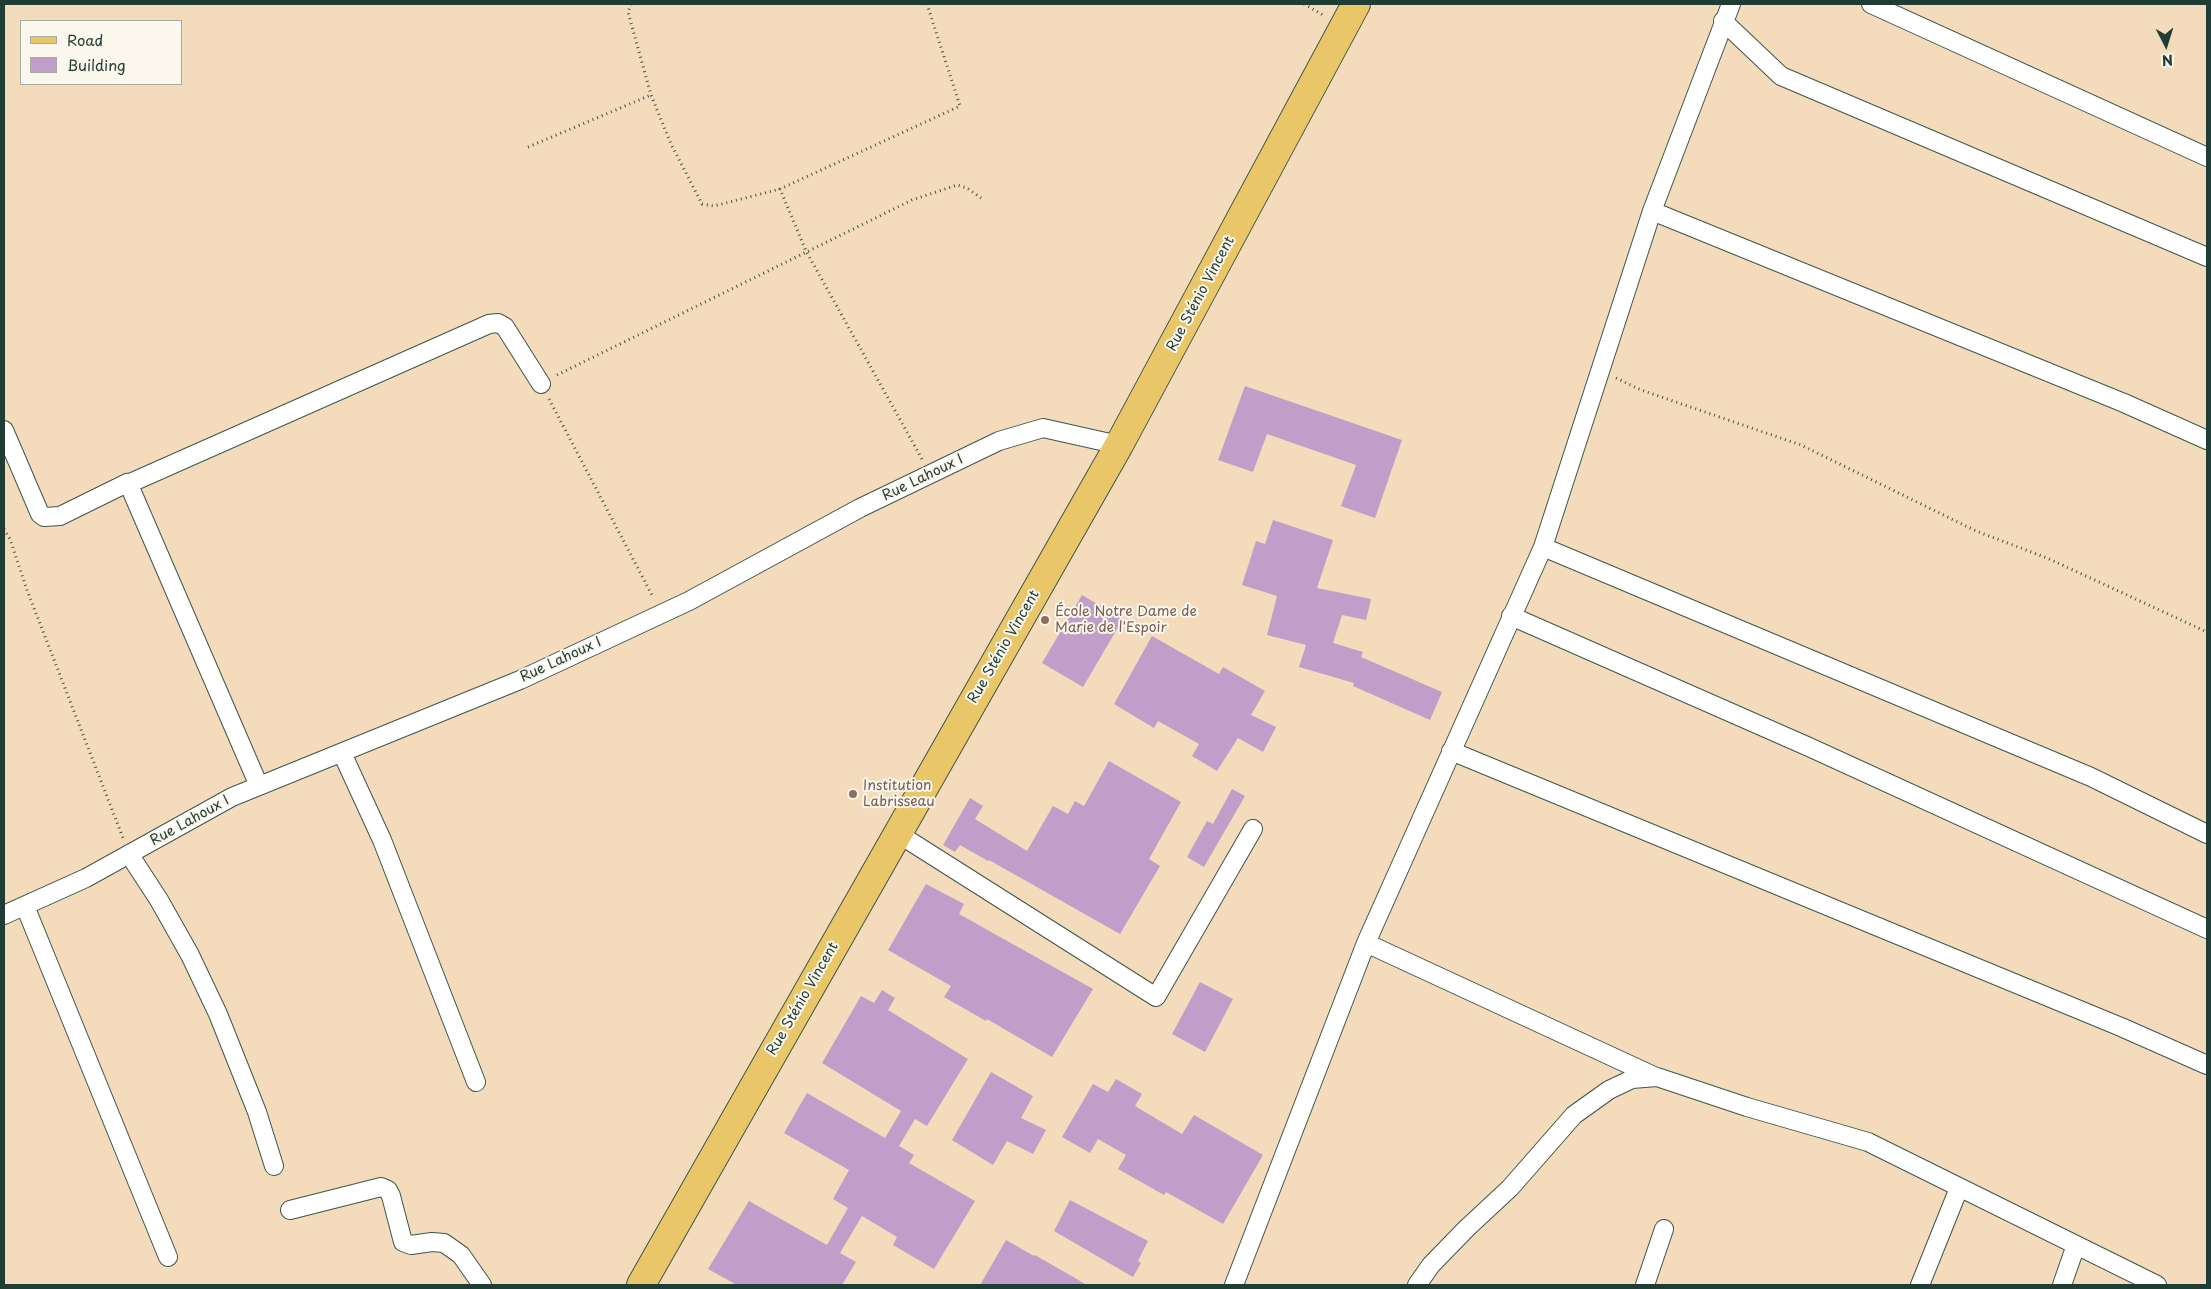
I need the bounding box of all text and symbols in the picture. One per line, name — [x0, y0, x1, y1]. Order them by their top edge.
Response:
legend — [20, 20, 182, 85]
north arrow — [2141, 20, 2191, 70]
text: Road — [67, 28, 103, 51]
text: N — [2161, 49, 2174, 71]
text: Building — [67, 53, 126, 76]
street label: Rue Sténio Vincent — [1164, 234, 1238, 354]
street label: Rue Lahoux I — [880, 451, 966, 505]
street label: Rue Sténio Vincent — [965, 587, 1043, 707]
place label: École Notre Dame de Marie de l'Espoir — [1055, 604, 1197, 636]
marker: École Notre Dame de Marie de l'Espoir — [1039, 614, 1051, 626]
street label: Rue Lahoux I — [518, 634, 604, 686]
place label: Institution Labrisseau — [863, 778, 935, 810]
marker: Institution Labrisseau — [847, 788, 859, 800]
street label: Rue Lahoux I — [147, 792, 233, 850]
street label: Rue Sténio Vincent — [764, 939, 842, 1059]

